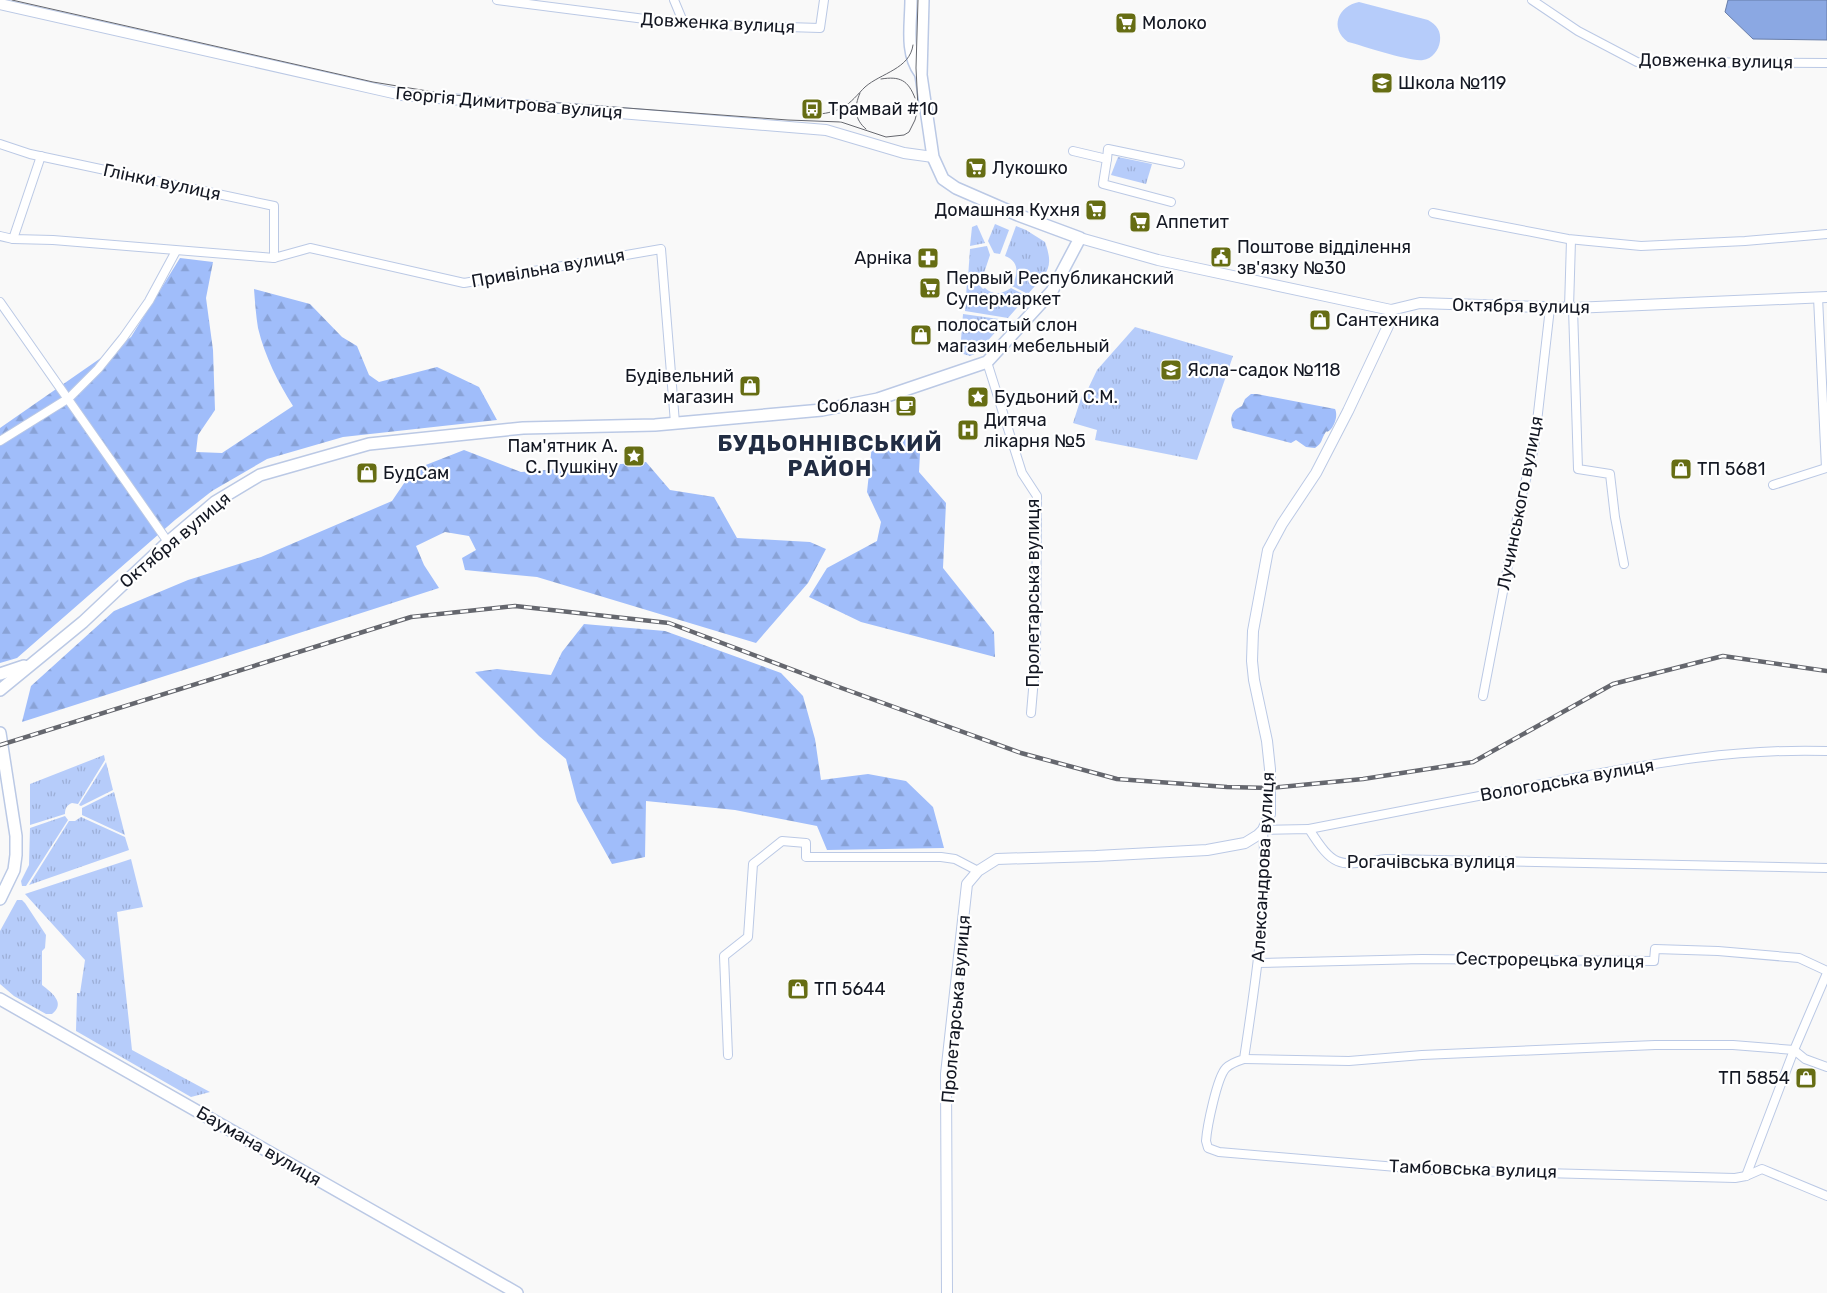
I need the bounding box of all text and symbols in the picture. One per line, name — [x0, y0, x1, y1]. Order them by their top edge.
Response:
street label: Довженка вулиця — [640, 8, 796, 38]
supermarket icon: Молоко — [1114, 11, 1138, 35]
place label: Молоко — [1142, 12, 1207, 34]
street label: Довженка вулиця — [1639, 49, 1793, 73]
school or university icon: Школа №119 — [1370, 71, 1394, 95]
place label: Школа №119 — [1398, 72, 1506, 94]
street label: Георгія Димитрова вулиця — [394, 82, 624, 124]
bus stop icon: Трамвай #10 — [800, 97, 824, 121]
place label: Трамвай #10 — [828, 98, 938, 120]
supermarket icon: Лукошко — [964, 156, 988, 180]
place label: Лукошко — [992, 157, 1068, 179]
street label: Глінки вулиця — [101, 159, 223, 205]
supermarket icon: Домашняя Кухня — [1084, 198, 1108, 222]
place label: Домашняя Кухня — [935, 199, 1080, 221]
supermarket icon: Аппетит — [1128, 210, 1152, 234]
place label: Аппетит — [1156, 211, 1229, 233]
place label: Поштове відділення зв'язку №30 — [1237, 236, 1411, 279]
street label: Привільна вулиця — [470, 244, 626, 292]
public building icon: Поштове відділення зв'язку №30 — [1209, 245, 1233, 269]
pharmacy icon: Арніка — [916, 246, 940, 270]
place label: Арніка — [854, 247, 912, 269]
place label: Первый Республиканский Супермаркет — [946, 267, 1174, 310]
supermarket icon: Первый Республиканский Супермаркет — [918, 276, 942, 300]
street label: Октября вулиця — [1452, 294, 1590, 318]
shop icon: Сантехника — [1308, 308, 1332, 332]
place label: Сантехника — [1336, 309, 1439, 331]
place label: полосатый слон магазин мебельный — [937, 314, 1109, 357]
shop icon: полосатый слон магазин мебельный — [909, 323, 933, 347]
school or university icon: Ясла-садок №118 — [1159, 358, 1183, 382]
place label: Ясла-садок №118 — [1187, 359, 1341, 381]
place label: Будівельний магазин — [625, 365, 734, 408]
shop icon: Будівельний магазин — [738, 374, 762, 398]
place icon: Будьоний С.М. — [966, 385, 990, 409]
place label: Будьоний С.М. — [994, 386, 1118, 408]
cafe icon: Соблазн — [894, 394, 918, 418]
place label: Соблазн — [817, 395, 890, 417]
place label: Дитяча лікарня №5 — [984, 409, 1086, 452]
street label: Лучинського вулиця — [1492, 414, 1548, 592]
hospital icon: Дитяча лікарня №5 — [956, 418, 980, 442]
district label: БУДЬОННІВСЬКИЙ РАЙОН — [717, 430, 943, 482]
place label: Пам'ятник А. С. Пушкіну — [508, 435, 618, 478]
place icon: Пам'ятник А. С. Пушкіну — [622, 444, 646, 468]
shop icon: ТП 5681 — [1669, 457, 1693, 481]
place label: ТП 5681 — [1697, 458, 1765, 480]
shop icon: БудСам — [355, 461, 379, 485]
place label: БудСам — [383, 462, 449, 484]
street label: Октября вулиця — [115, 487, 235, 593]
street label: Пролетарська вулиця — [1022, 499, 1044, 687]
street label: Вологодська вулиця — [1478, 754, 1656, 806]
street label: Александрова вулиця — [1247, 771, 1279, 963]
street label: Рогачівська вулиця — [1347, 851, 1515, 873]
street label: Пролетарська вулиця — [937, 914, 975, 1104]
street label: Сестрорецька вулиця — [1455, 947, 1645, 973]
shop icon: ТП 5644 — [786, 977, 810, 1001]
place label: ТП 5644 — [814, 978, 886, 1000]
shop icon: ТП 5854 — [1794, 1066, 1818, 1090]
place label: ТП 5854 — [1718, 1067, 1790, 1089]
street label: Баумана вулиця — [193, 1101, 325, 1191]
street label: Тамбовська вулиця — [1389, 1155, 1557, 1183]

